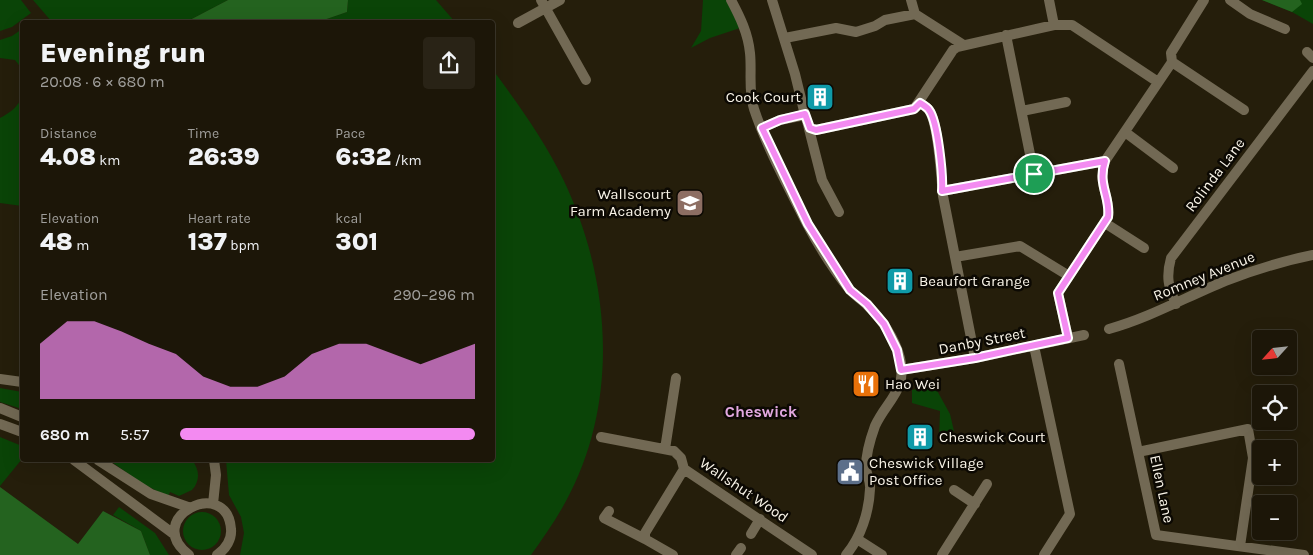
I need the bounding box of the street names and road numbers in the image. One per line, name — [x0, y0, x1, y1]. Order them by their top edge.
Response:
street label: Rolinda Lane — [1181, 135, 1249, 215]
street label: Romney Avenue — [1151, 247, 1257, 305]
street label: Danby Street — [937, 324, 1027, 358]
street label: Ellen Lane — [1146, 453, 1178, 525]
street label: Wallshut Wood — [696, 454, 792, 526]

